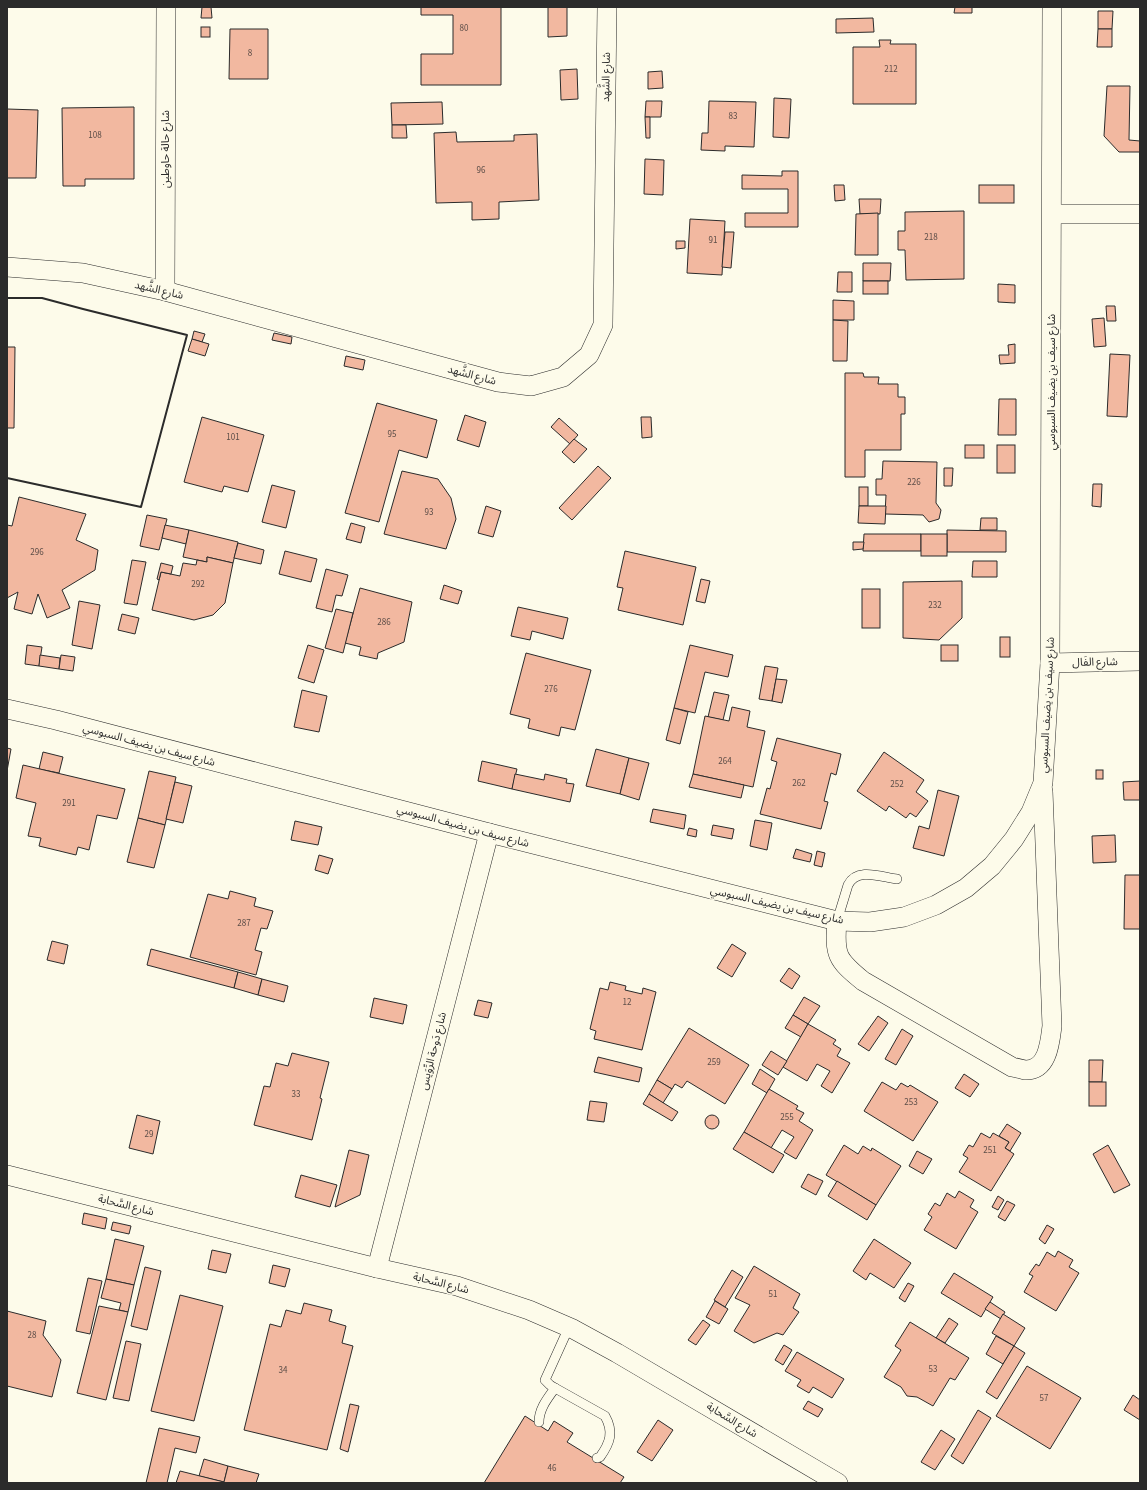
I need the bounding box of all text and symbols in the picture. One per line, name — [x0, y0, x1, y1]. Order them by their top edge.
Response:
house number: 80 — [460, 22, 469, 35]
house number: 8 — [248, 47, 253, 60]
street label: شارع الشَّهد — [597, 52, 614, 102]
house number: 212 — [884, 63, 898, 76]
street label: شارع حالة حاوطين — [158, 110, 173, 188]
house number: 83 — [729, 110, 738, 123]
house number: 108 — [88, 129, 102, 142]
house number: 96 — [477, 164, 486, 177]
house number: 218 — [924, 231, 938, 244]
house number: 91 — [709, 234, 717, 247]
street label: شارع الشَّهد — [133, 276, 186, 303]
street label: شارع سيف بن يضيف السبوسي — [1044, 313, 1060, 450]
street label: شارع الشَّهد — [446, 360, 499, 389]
house number: 95 — [388, 428, 397, 441]
house number: 101 — [226, 431, 240, 444]
house number: 226 — [907, 476, 921, 489]
house number: 93 — [425, 506, 434, 519]
house number: 296 — [30, 546, 44, 559]
house number: 292 — [191, 578, 205, 591]
house number: 232 — [928, 599, 942, 612]
house number: 286 — [377, 616, 391, 629]
street label: شارع سيف بن يضيف السبوسي — [1036, 636, 1060, 774]
street label: شارع الفَال — [1072, 654, 1118, 670]
house number: 276 — [544, 683, 558, 696]
street label: شارع سيف بن يضيف السبوسي — [81, 720, 217, 771]
house number: 264 — [718, 755, 732, 768]
house number: 262 — [792, 777, 806, 790]
house number: 252 — [890, 778, 904, 791]
house number: 291 — [62, 797, 76, 810]
street label: شارع سيف بن يضيف السبوسي — [395, 801, 531, 852]
street label: شارع سيف بن يضيف السبوسي — [708, 882, 846, 929]
house number: 287 — [237, 917, 251, 930]
house number: 12 — [623, 996, 632, 1009]
street label: شارع دَوحة الرِّوَيس — [416, 1010, 450, 1092]
house number: 259 — [707, 1056, 721, 1069]
house number: 33 — [292, 1088, 301, 1101]
house number: 253 — [904, 1096, 918, 1109]
house number: 255 — [780, 1111, 794, 1124]
house number: 29 — [145, 1128, 154, 1141]
house number: 251 — [983, 1144, 997, 1157]
street label: شارع السَّحابة — [97, 1191, 156, 1219]
street label: شارع السَّحابة — [412, 1269, 471, 1297]
house number: 51 — [769, 1288, 777, 1301]
house number: 28 — [28, 1329, 37, 1342]
house number: 53 — [929, 1363, 938, 1376]
house number: 34 — [279, 1364, 288, 1377]
house number: 57 — [1040, 1392, 1049, 1405]
street label: شارع السَّحابة — [704, 1399, 761, 1441]
house number: 46 — [548, 1462, 557, 1475]

